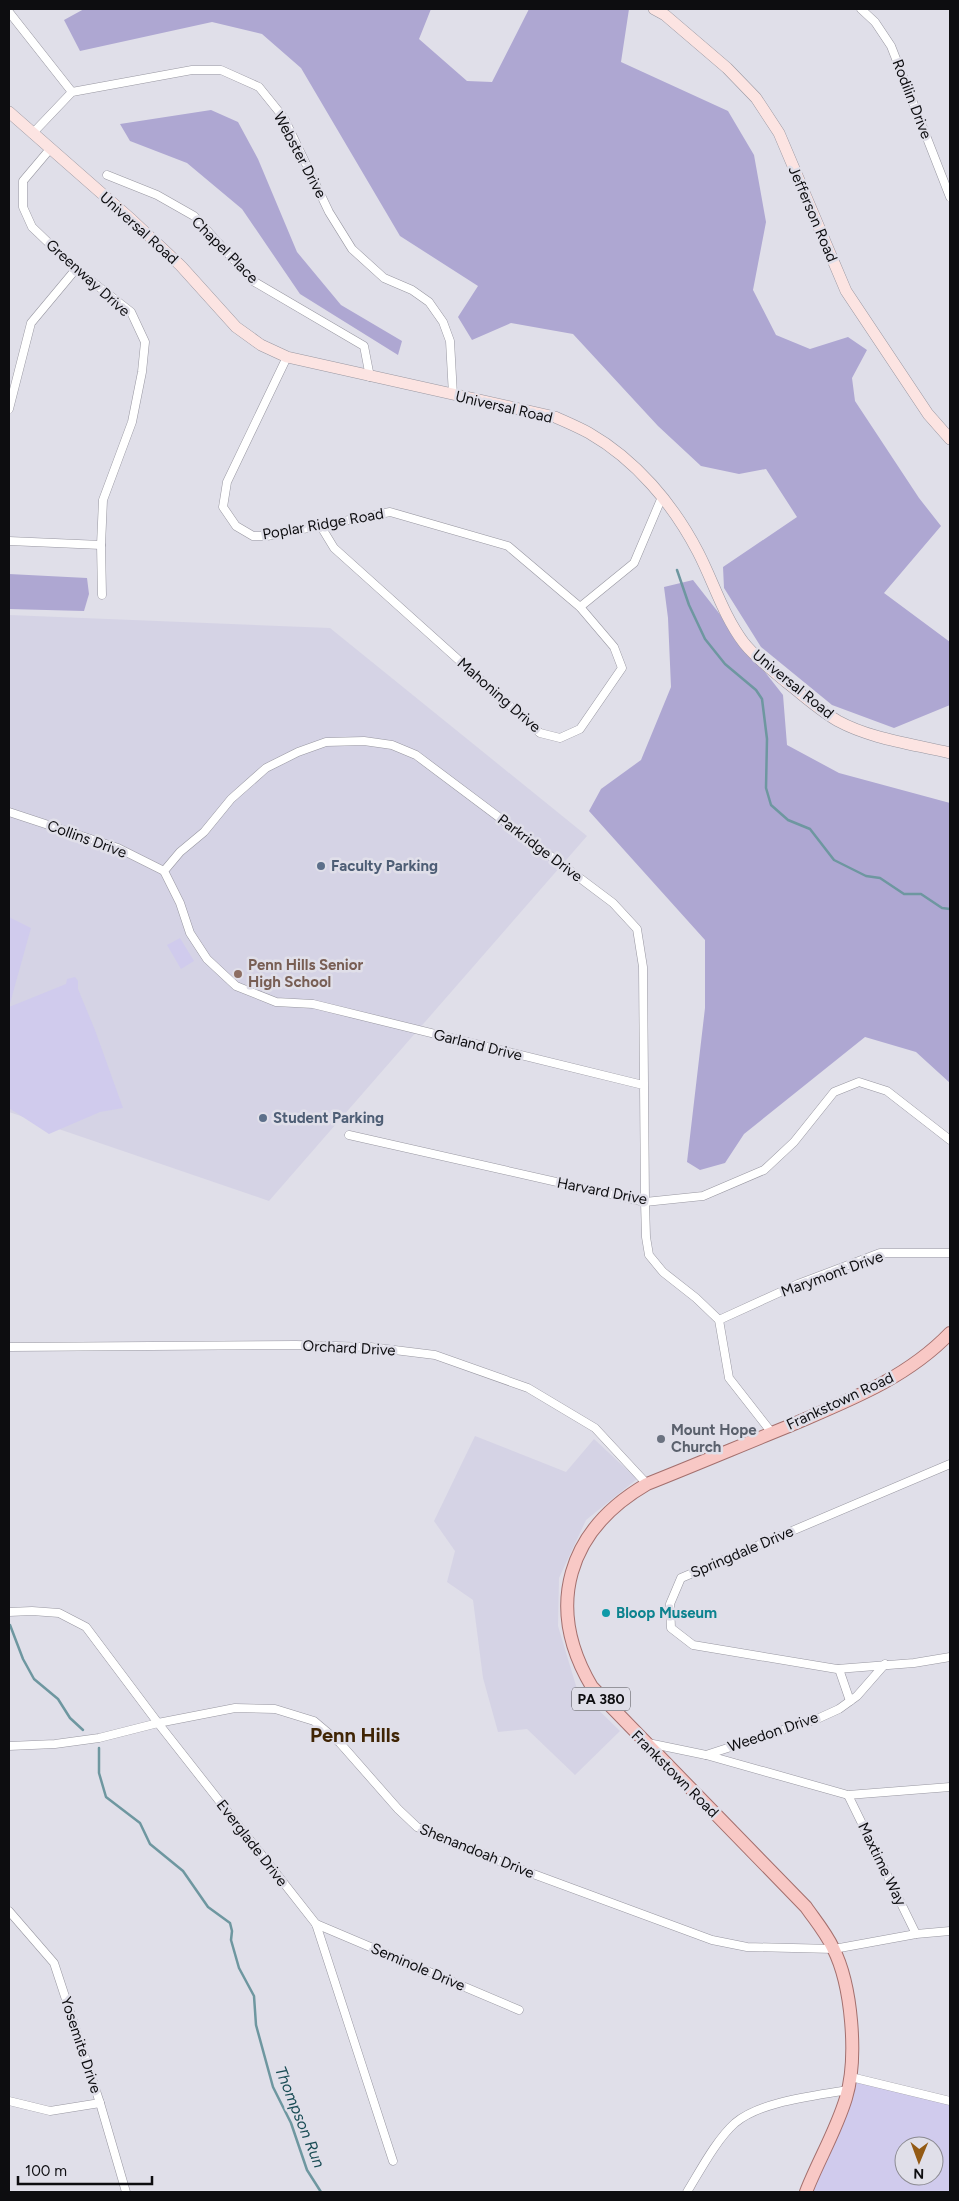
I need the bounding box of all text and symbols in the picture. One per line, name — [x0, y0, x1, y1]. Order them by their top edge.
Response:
street label: Rodilin Drive — [889, 57, 935, 141]
street label: Webster Drive — [270, 109, 330, 201]
street label: Jefferson Road — [785, 163, 841, 265]
street label: Universal Road — [96, 188, 182, 268]
street label: Chapel Place — [188, 213, 262, 287]
street label: Greenway Drive — [42, 236, 134, 320]
street label: Universal Road — [453, 387, 555, 427]
street label: Poplar Ridge Road — [261, 504, 385, 544]
street label: Universal Road — [749, 646, 837, 722]
street label: Mahoning Drive — [454, 654, 544, 736]
street label: Parkridge Drive — [494, 810, 586, 886]
street label: Collins Drive — [45, 816, 129, 862]
place label: Faculty Parking — [331, 857, 438, 875]
marker: Faculty Parking — [315, 860, 327, 872]
place label: Penn Hills Senior High School — [248, 956, 364, 991]
marker: Penn Hills Senior High School — [232, 968, 244, 980]
street label: Garland Drive — [432, 1025, 524, 1065]
place label: Student Parking — [273, 1109, 384, 1127]
marker: Student Parking — [257, 1112, 269, 1124]
street label: Harvard Drive — [555, 1173, 649, 1209]
street label: Marymont Drive — [779, 1247, 885, 1301]
street label: Orchard Drive — [302, 1337, 396, 1359]
street label: Frankstown Road — [784, 1368, 896, 1434]
place label: Mount Hope Church — [671, 1421, 757, 1456]
marker: Mount Hope Church — [655, 1433, 667, 1445]
street label: Springdale Drive — [688, 1522, 796, 1582]
place label: Bloop Museum — [616, 1604, 717, 1622]
marker: Bloop Museum — [600, 1607, 612, 1619]
road number: PA 380 — [572, 1688, 630, 1710]
street label: Weedon Drive — [725, 1708, 821, 1756]
district label: Penn Hills — [310, 1723, 400, 1747]
street label: Frankstown Road — [628, 1727, 722, 1821]
street label: Everglade Drive — [213, 1796, 291, 1890]
street label: Maxtime Way — [854, 1819, 910, 1909]
street label: Shenandoah Drive — [417, 1820, 537, 1882]
street label: Seminole Drive — [368, 1939, 468, 1995]
street label: Yosemite Drive — [57, 1994, 105, 2096]
water label: Thompson Run — [271, 2064, 329, 2171]
north arrow — [894, 2136, 944, 2186]
scale bar — [18, 2154, 151, 2186]
text: 100 m — [25, 2162, 67, 2180]
text: N — [913, 2165, 924, 2182]

